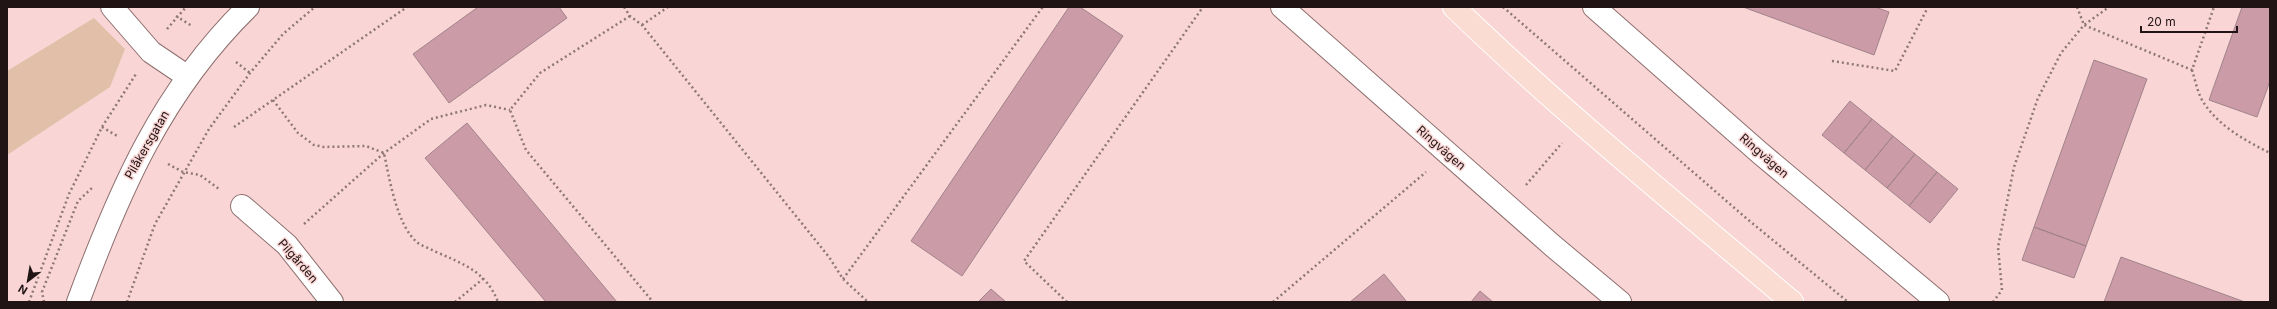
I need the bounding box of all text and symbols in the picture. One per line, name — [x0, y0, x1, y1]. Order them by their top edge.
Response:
scale bar — [2141, 8, 2237, 34]
text: 20 m — [2147, 14, 2176, 29]
street label: Pilåkersgatan — [121, 108, 172, 182]
street label: Ringvägen — [1414, 122, 1469, 173]
street label: Ringvägen — [1737, 130, 1792, 181]
street label: Pilgården — [275, 236, 322, 286]
north arrow — [8, 261, 48, 301]
text: N — [16, 281, 30, 298]

